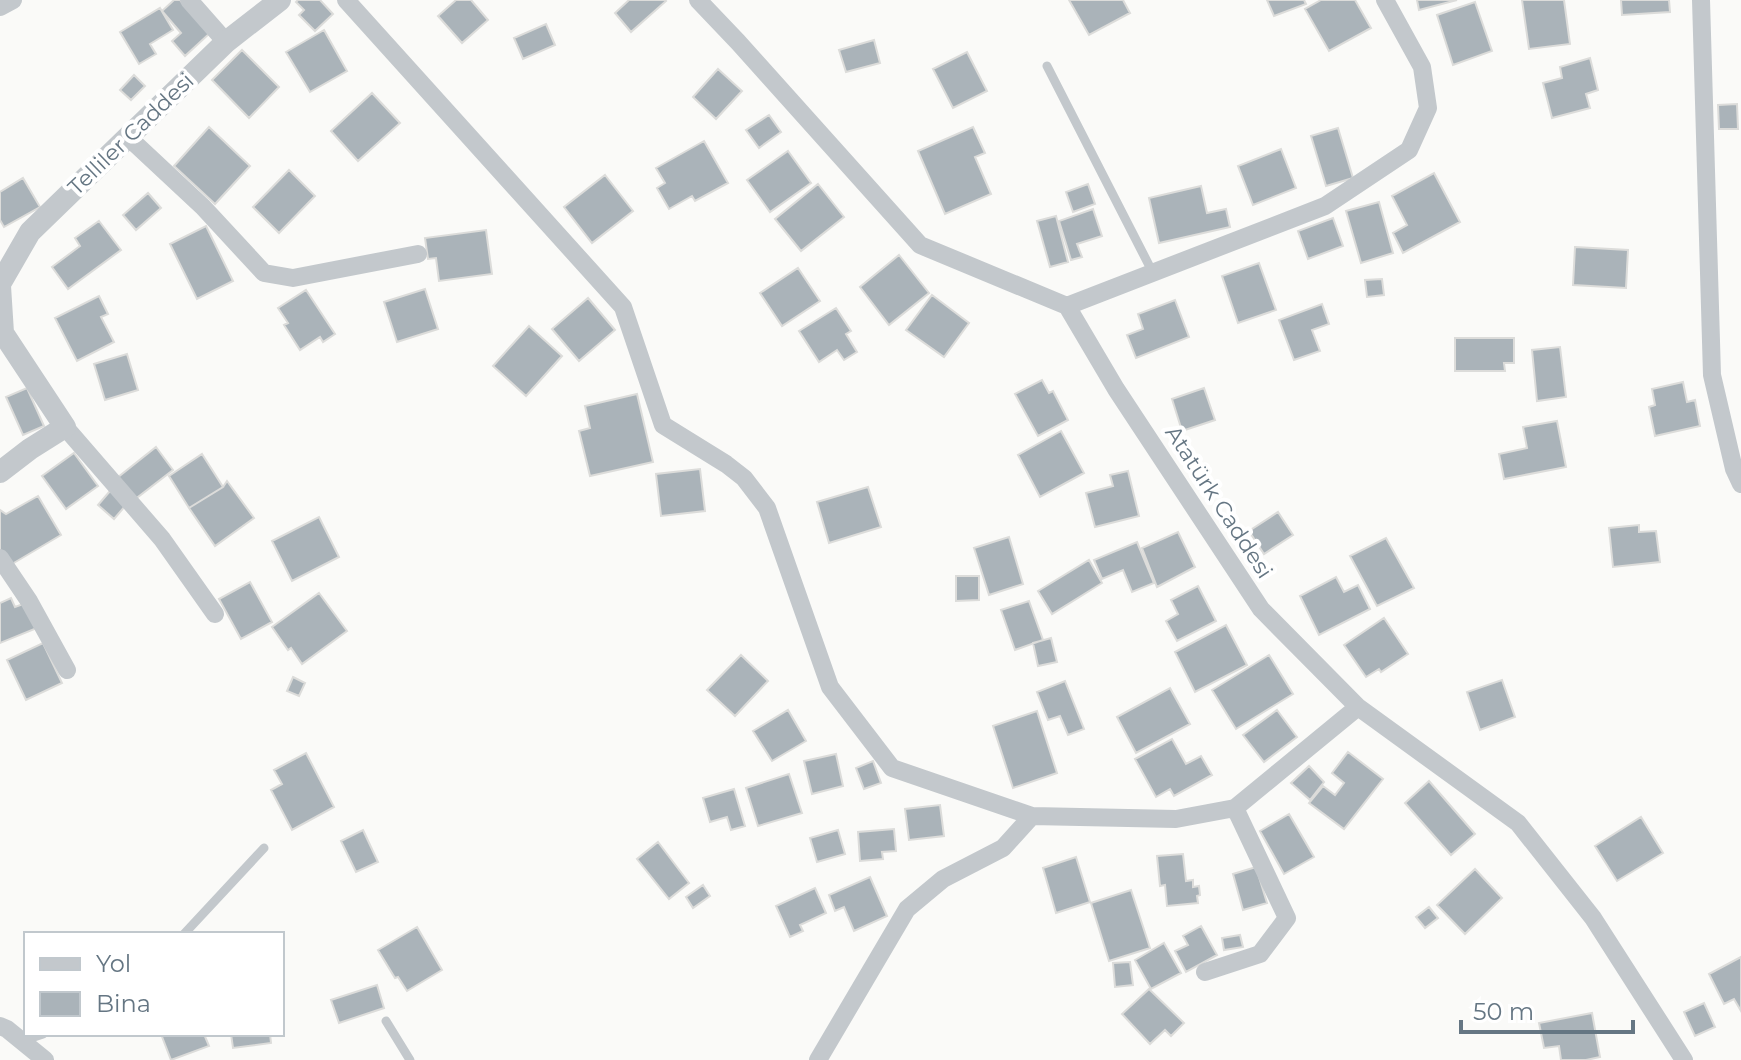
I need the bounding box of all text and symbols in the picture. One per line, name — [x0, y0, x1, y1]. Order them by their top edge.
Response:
street label: Telliler Caddesi — [62, 67, 200, 201]
street label: Atatürk Caddesi — [1160, 421, 1278, 583]
legend — [24, 932, 284, 1036]
text: Yol — [96, 949, 131, 978]
scale bar — [1461, 984, 1633, 1034]
text: Bina — [96, 989, 151, 1018]
text: 50 m — [1473, 997, 1534, 1026]

